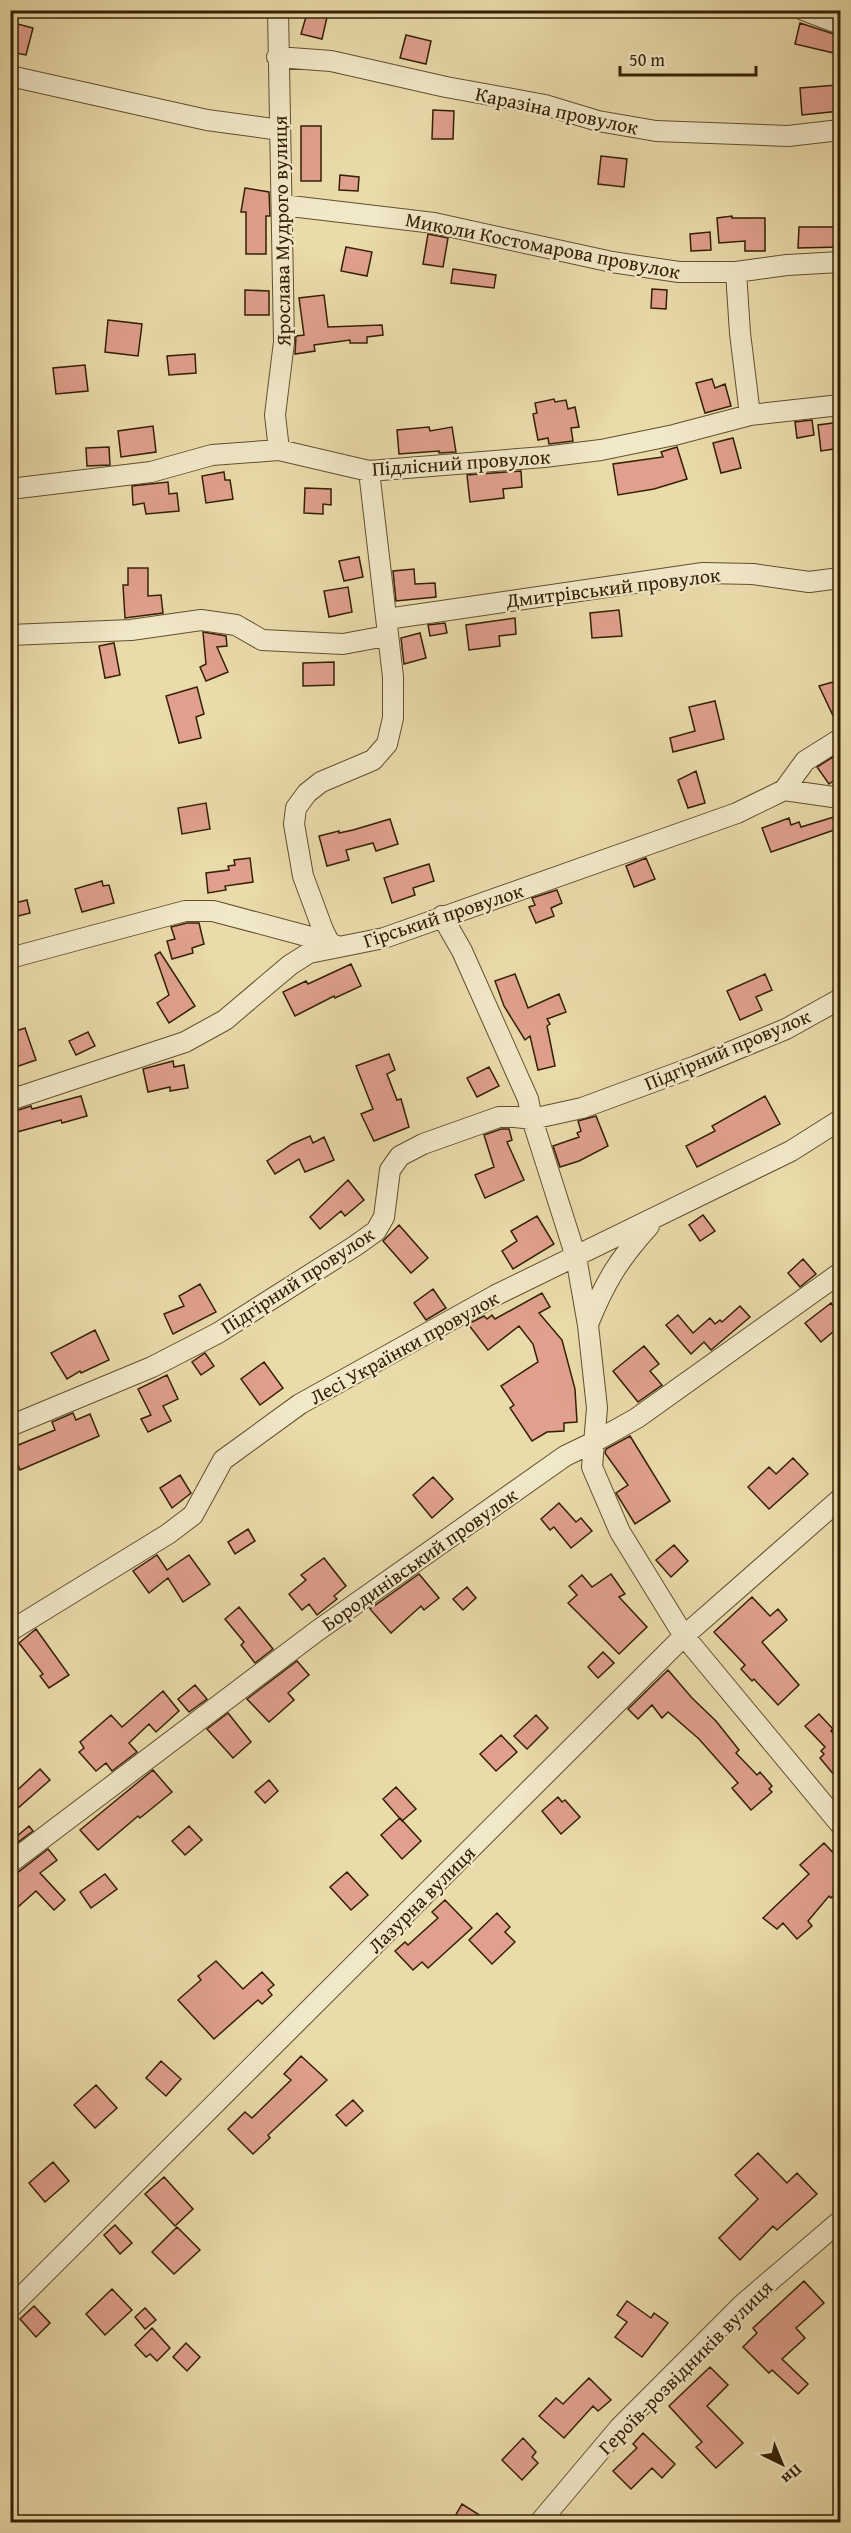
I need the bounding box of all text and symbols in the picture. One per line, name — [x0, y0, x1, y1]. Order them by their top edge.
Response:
scale bar — [620, 39, 756, 77]
text: 50 m — [629, 46, 665, 73]
street label: Каразіна провулок — [473, 79, 642, 142]
street label: Ярослава Мудрого вулиця — [264, 115, 298, 348]
street label: Миколи Костомарова провулок — [403, 204, 683, 286]
street label: Підлісний провулок — [371, 441, 552, 483]
street label: Дмитрівський провулок — [503, 559, 722, 615]
street label: Гірський провулок — [359, 875, 527, 955]
street label: Підгірний провулок — [639, 1001, 815, 1097]
street label: Підгірний провулок — [214, 1219, 380, 1341]
street label: Лесі Українки провулок — [304, 1283, 504, 1411]
street label: Бородинівський провулок — [315, 1480, 523, 1638]
street label: Лазурна вулиця — [361, 1839, 481, 1959]
street label: Героїв-розвідників вулиця — [591, 2273, 779, 2461]
north arrow — [752, 2434, 812, 2494]
text: Пн — [776, 2459, 808, 2491]

